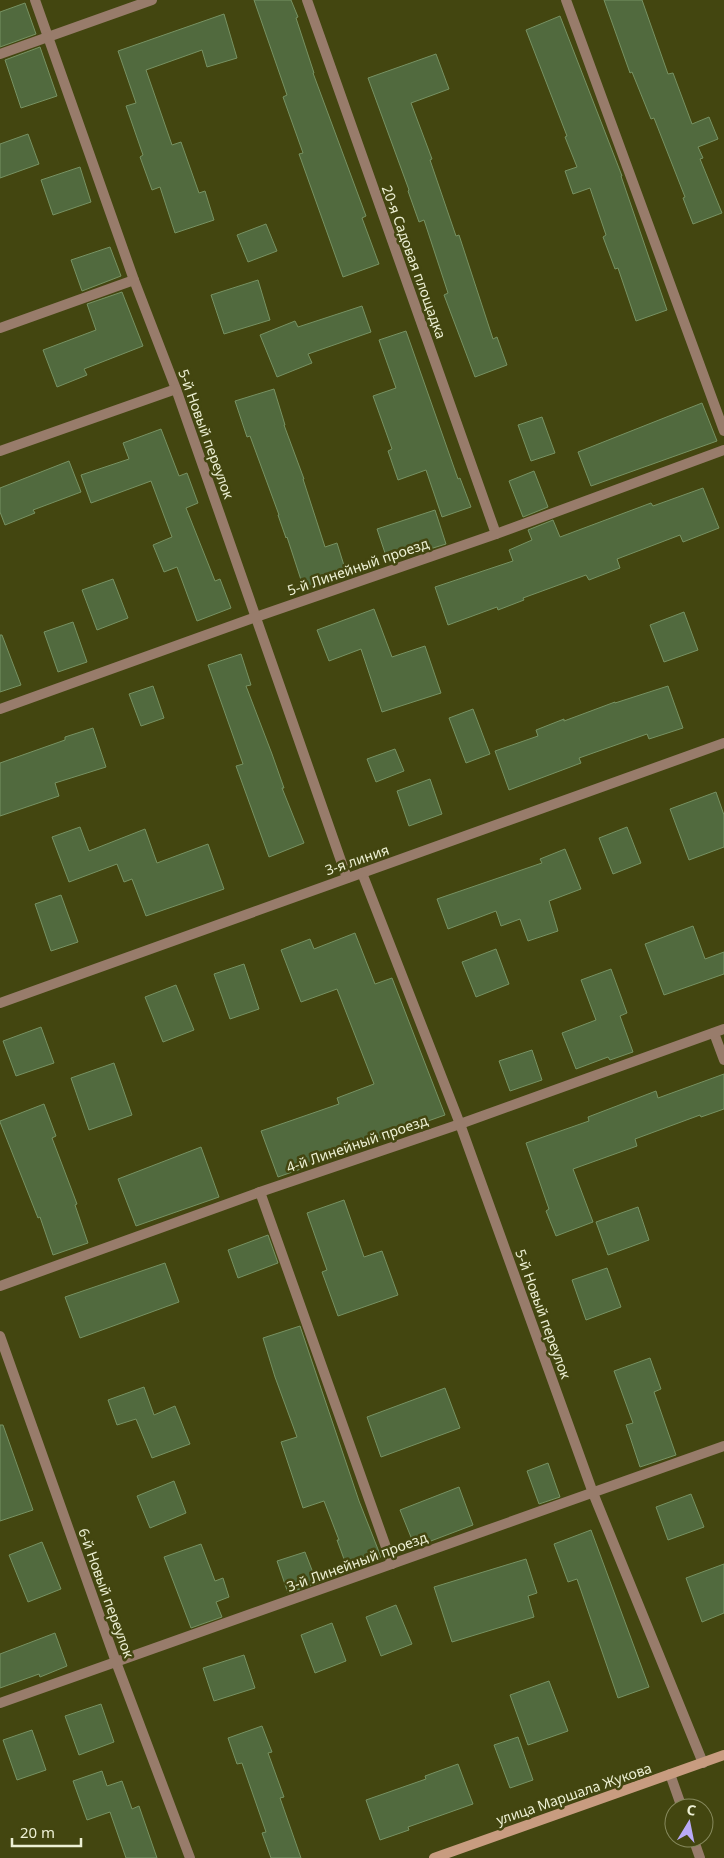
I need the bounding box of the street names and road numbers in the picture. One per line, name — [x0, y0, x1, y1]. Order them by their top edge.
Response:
street label: 20-я Садовая площадка — [378, 182, 451, 341]
street label: 5-й Новый переулок — [174, 366, 239, 502]
street label: 5-й Линейный проезд — [285, 533, 431, 600]
street label: 3-я линия — [322, 840, 391, 879]
street label: 4-й Линейный проезд — [284, 1110, 430, 1177]
street label: 5-й Новый переулок — [511, 1246, 576, 1382]
street label: 6-й Новый переулок — [74, 1525, 139, 1661]
street label: 3-й Линейный проезд — [284, 1527, 430, 1596]
street label: улица Маршала Жукова — [494, 1758, 654, 1829]

